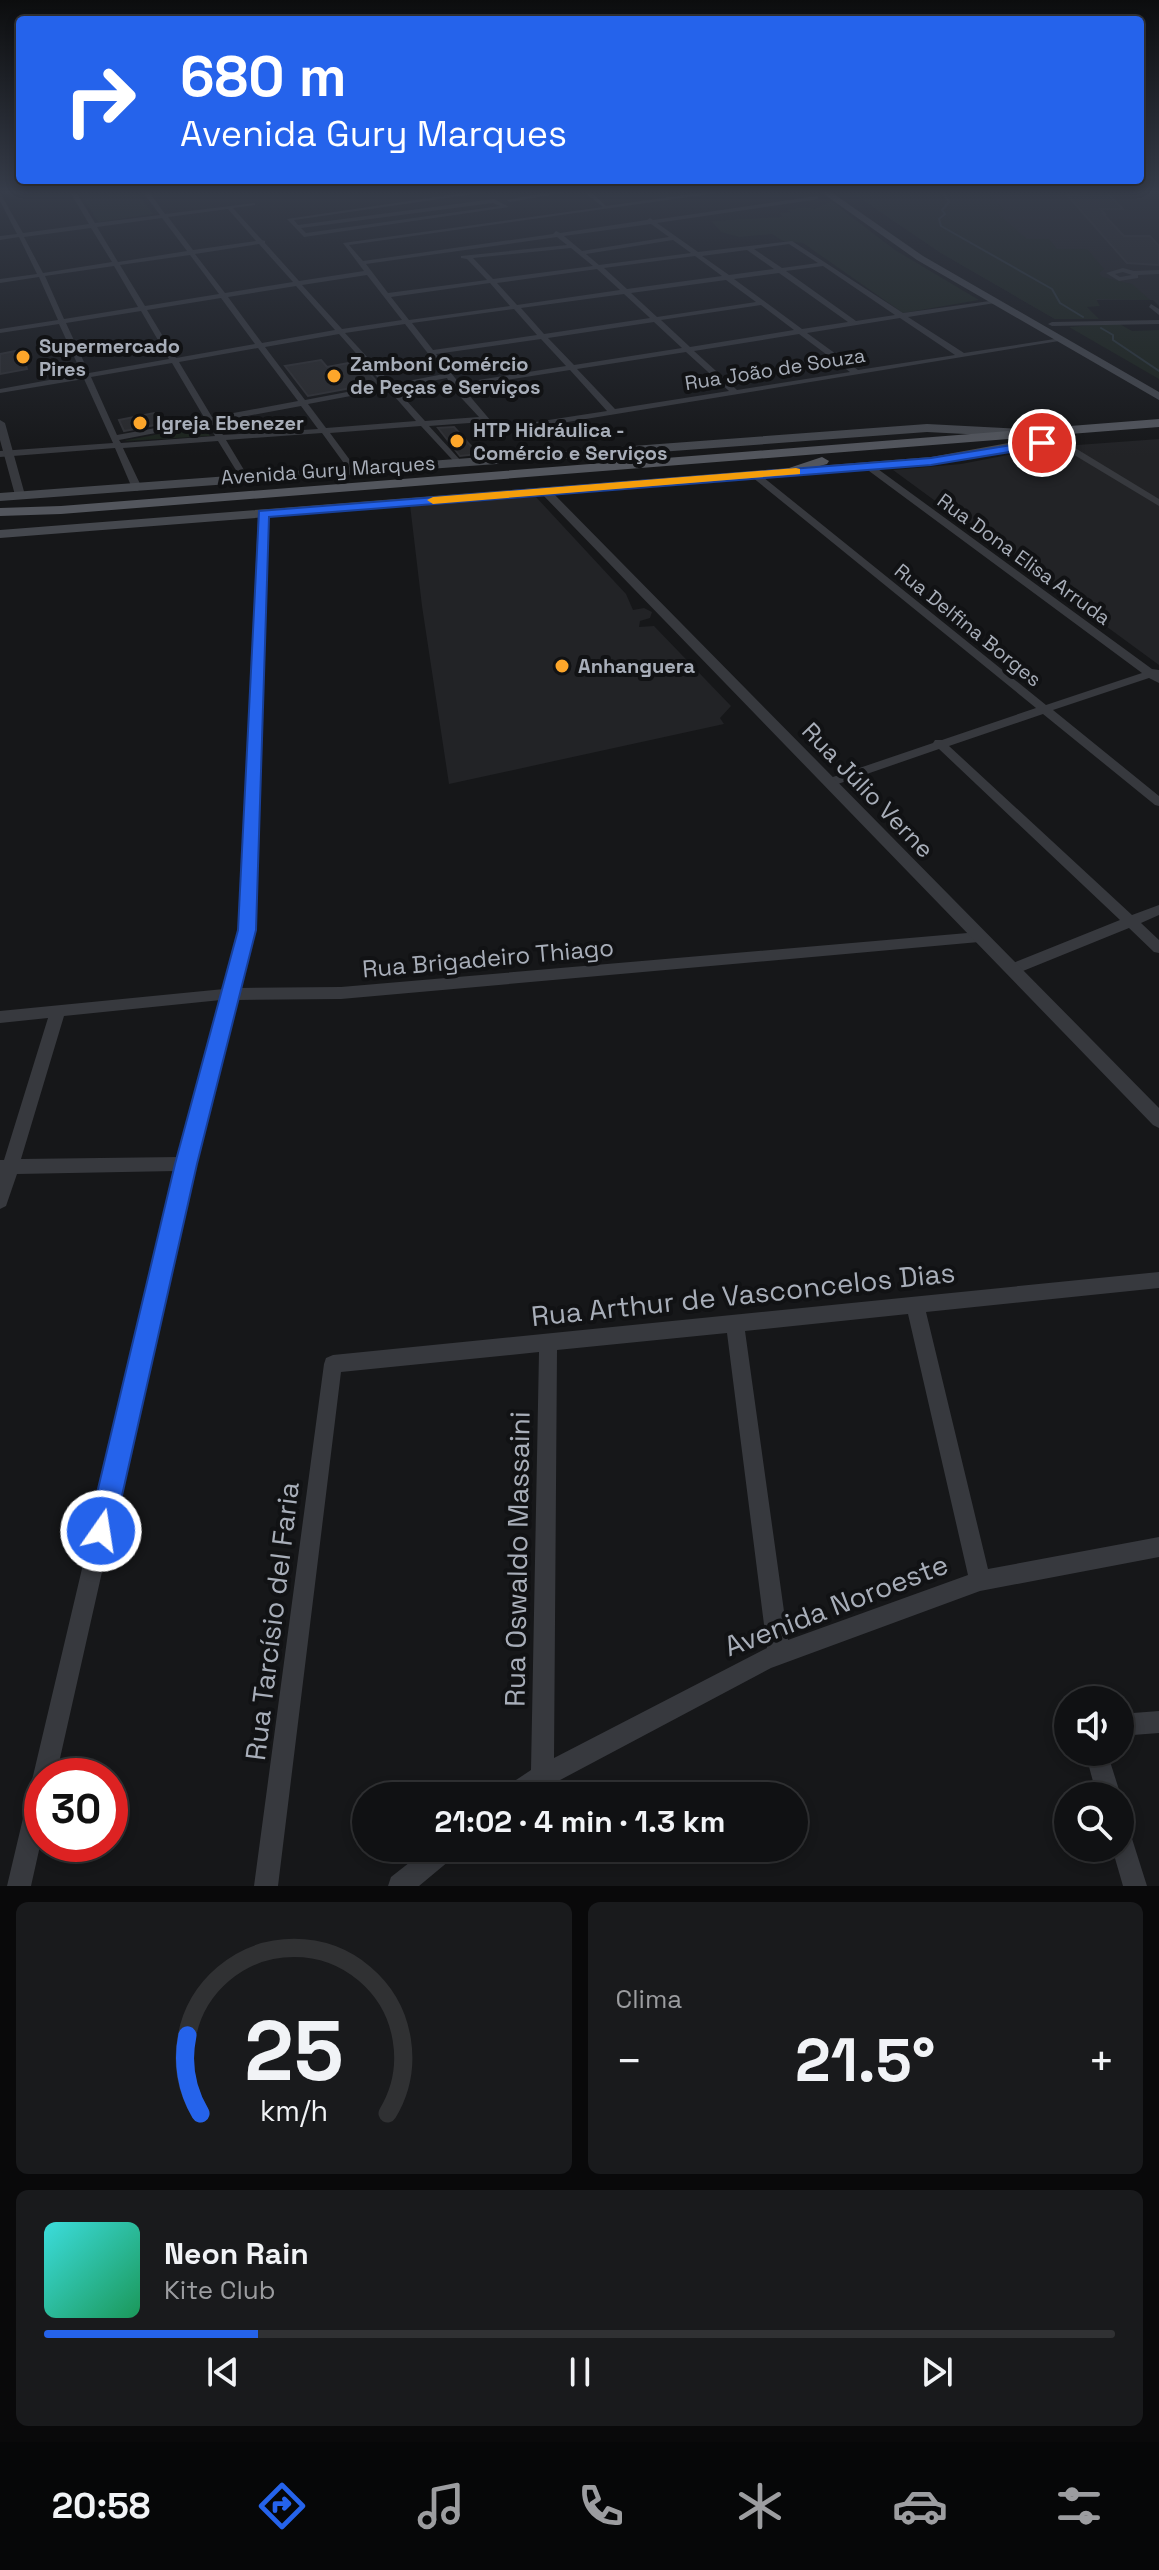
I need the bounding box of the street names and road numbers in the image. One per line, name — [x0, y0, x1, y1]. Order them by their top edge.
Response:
street label: Rua João de Souza — [683, 342, 867, 396]
street label: Avenida Gury Marques — [220, 450, 436, 490]
street label: Rua Dona Elisa Arruda — [932, 487, 1116, 631]
street label: Rua Delfina Borges — [889, 558, 1047, 692]
street label: Rua Júlio Verne — [795, 716, 941, 864]
street label: Rua Brigadeiro Thiago — [361, 932, 615, 984]
street label: Rua Arthur de Vasconcelos Dias — [529, 1254, 957, 1334]
street label: Rua Oswaldo Massaini — [496, 1411, 538, 1707]
street label: Rua Tarcísio del Faria — [237, 1480, 307, 1762]
street label: Avenida Noroeste — [719, 1546, 953, 1664]

